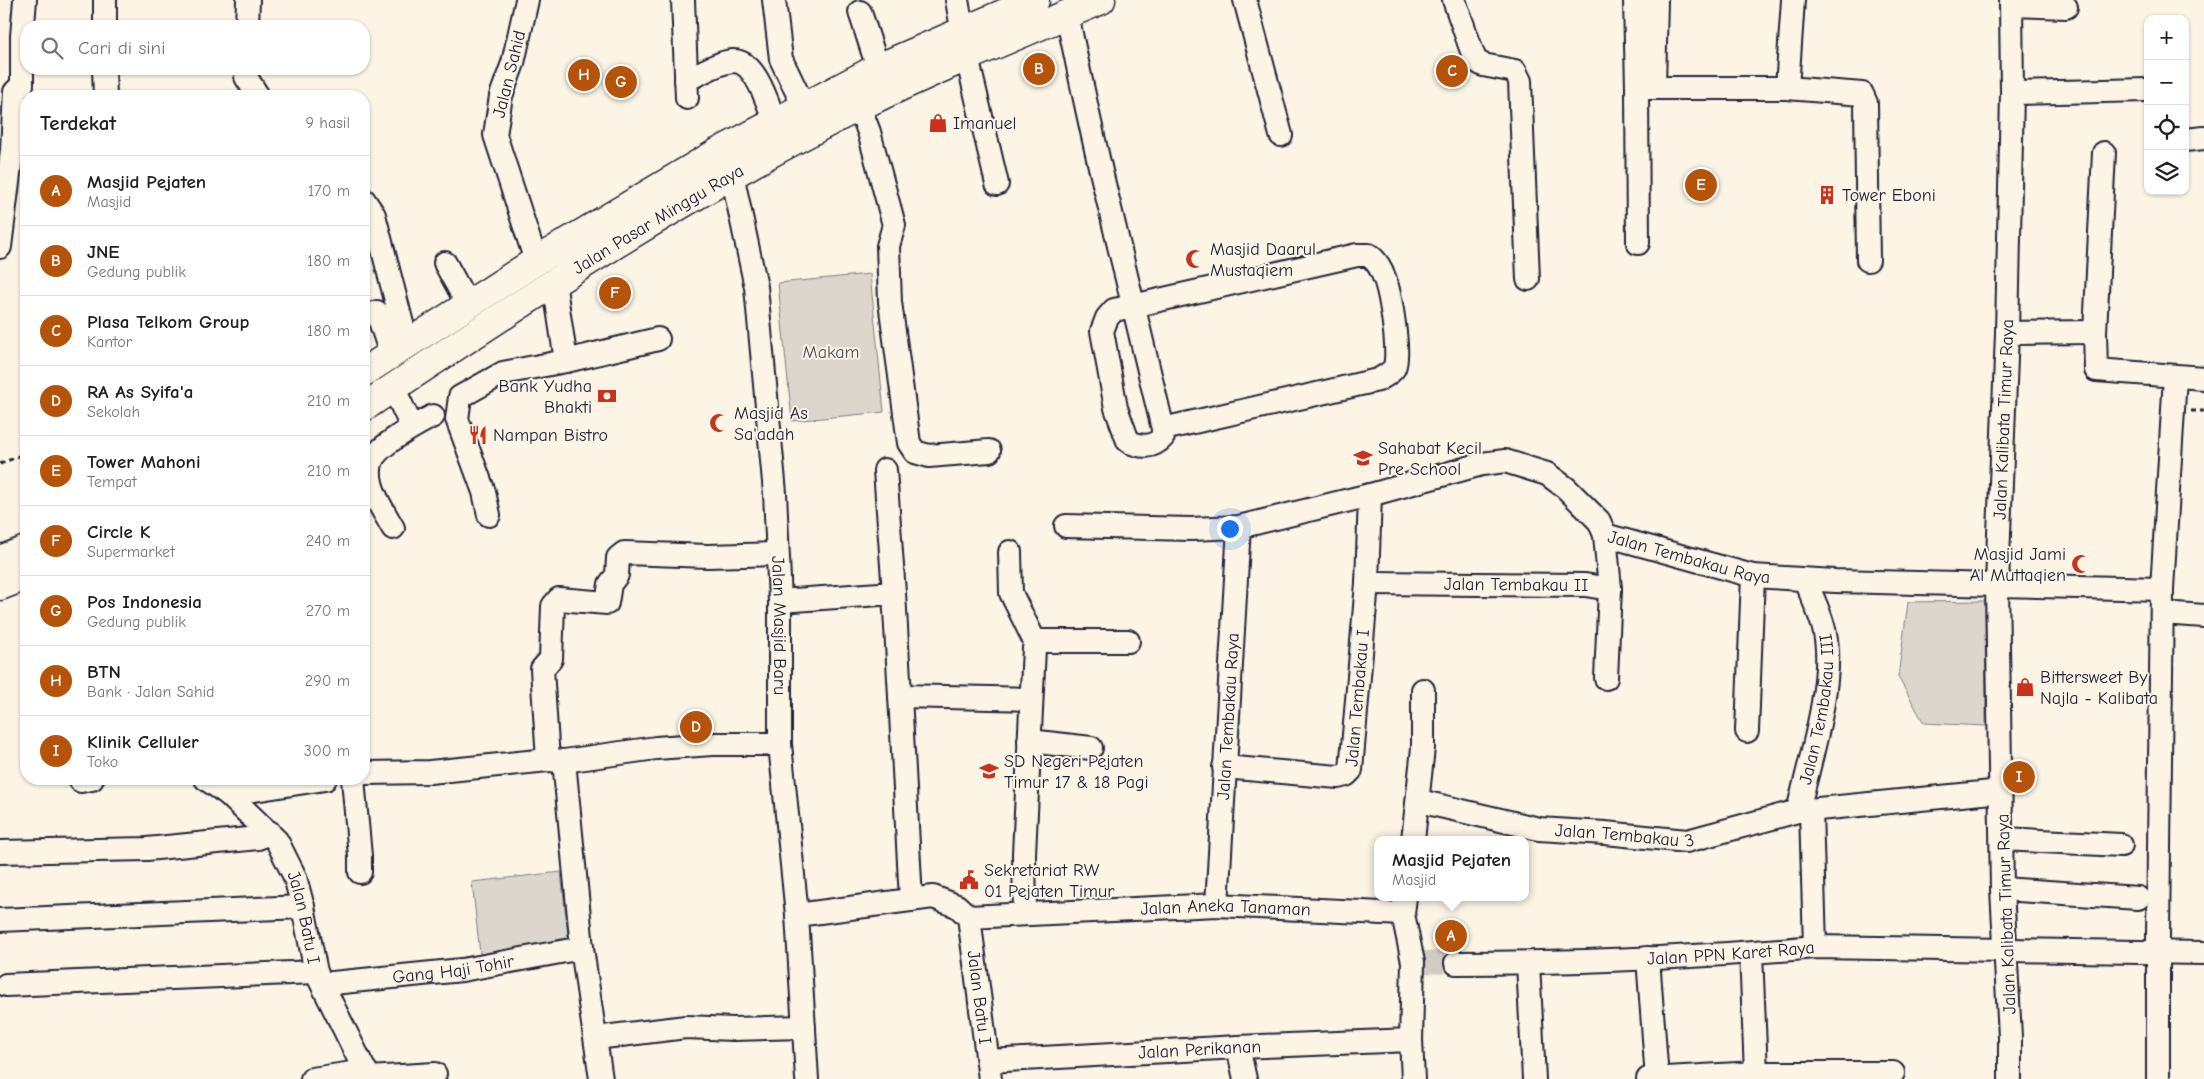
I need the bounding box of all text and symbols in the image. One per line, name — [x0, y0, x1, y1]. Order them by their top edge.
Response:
map controls — [2144, 15, 2189, 195]
button: + — [2144, 15, 2189, 60]
search box — [20, 20, 370, 75]
street label: Jalan Sahid — [489, 28, 530, 120]
icon: search — [38, 34, 66, 62]
text: Cari di sini — [78, 37, 165, 59]
pin: B — [1023, 50, 1055, 88]
pin: C — [1436, 52, 1468, 90]
pin: H — [568, 56, 600, 94]
button: − — [2144, 60, 2189, 105]
pin: G — [605, 63, 637, 101]
button: locate — [2144, 105, 2189, 150]
text: Terdekat — [40, 111, 116, 135]
shop icon: Imanuel — [927, 112, 949, 134]
place label: Imanuel — [953, 113, 1016, 134]
text: 9 hasil — [306, 114, 350, 132]
button: layers — [2144, 150, 2189, 195]
street label: Jalan Pasar Minggu Raya — [569, 160, 748, 279]
pin: E — [1685, 166, 1717, 204]
text: Masjid Pejaten — [87, 171, 206, 193]
text: A — [52, 182, 60, 200]
text: 170 m — [308, 182, 350, 200]
building icon: Tower Eboni — [1816, 184, 1838, 206]
place label: Tower Eboni — [1842, 185, 1936, 206]
text: Masjid — [87, 193, 131, 211]
place label: Masjid Daarul Mustaqiem — [1210, 239, 1316, 281]
text: JNE — [87, 241, 120, 263]
mosque icon: Masjid Daarul Mustaqiem — [1184, 248, 1206, 270]
text: B — [51, 252, 61, 270]
text: 180 m — [307, 252, 350, 270]
text: Gedung publik — [87, 263, 186, 281]
pin: F — [599, 274, 631, 312]
text: Plasa Telkom Group — [87, 311, 249, 333]
street label: Jalan Kalibata Timur Raya — [1990, 319, 2018, 520]
text: C — [51, 322, 61, 340]
text: 180 m — [307, 322, 350, 340]
text: Kantor — [87, 333, 132, 351]
park label: Makam — [803, 342, 859, 363]
place label: Bank Yudha Bhakti — [499, 376, 592, 418]
text: RA As Syifa'a — [87, 381, 193, 403]
bank icon: Bank Yudha Bhakti — [596, 385, 618, 407]
text: D — [51, 392, 61, 410]
text: 210 m — [307, 392, 350, 410]
text: Sekolah — [87, 403, 140, 421]
place label: Masjid As Sa'adah — [734, 403, 808, 445]
mosque icon: Masjid As Sa'adah — [708, 412, 730, 434]
restaurant icon: Nampan Bistro — [467, 424, 489, 446]
place label: Nampan Bistro — [493, 425, 608, 446]
place label: Sahabat Kecil Pre School — [1378, 438, 1482, 480]
school or university icon: Sahabat Kecil Pre School — [1352, 447, 1374, 469]
text: Tower Mahoni — [87, 451, 201, 473]
text: E — [51, 462, 61, 480]
text: 210 m — [307, 462, 350, 480]
text: Tempat — [87, 473, 137, 491]
your location — [1217, 516, 1243, 542]
text: Circle K — [87, 521, 150, 543]
street label: Jalan Tembakau Raya — [1605, 526, 1771, 588]
text: F — [51, 532, 61, 550]
text: 240 m — [306, 532, 350, 550]
text: Supermarket — [87, 543, 175, 561]
place label: Masjid Jami Al Muttaqien — [1970, 544, 2066, 586]
mosque icon: Masjid Jami Al Muttaqien — [2070, 553, 2092, 575]
street label: Jalan Masjid Baru — [767, 555, 790, 695]
street label: Jalan Tembakau II — [1444, 574, 1588, 596]
text: Pos Indonesia — [87, 591, 202, 613]
text: G — [50, 602, 62, 620]
text: 270 m — [306, 602, 350, 620]
text: Gedung publik — [87, 613, 186, 631]
street label: Jalan Tembakau I — [1341, 629, 1374, 767]
street label: Jalan Tembakau Raya — [1213, 632, 1244, 800]
street label: Jalan Tembakau III — [1795, 632, 1838, 787]
text: BTN — [87, 661, 121, 683]
place label: Bittersweet By Najla - Kalibata — [2040, 667, 2158, 709]
text: H — [50, 672, 62, 690]
text: 290 m — [305, 672, 350, 690]
shop icon: Bittersweet By Najla - Kalibata — [2014, 676, 2036, 698]
text: Bank · Jalan Sahid — [87, 683, 215, 701]
pin: D — [680, 708, 712, 746]
text: Klinik Celluler — [87, 731, 199, 753]
text: I — [53, 742, 59, 760]
text: 300 m — [304, 742, 350, 760]
place label: SD Negeri Pejaten Timur 17 & 18 Pagi — [1004, 751, 1149, 793]
text: Toko — [87, 753, 118, 771]
pin: I — [2003, 758, 2035, 796]
school or university icon: SD Negeri Pejaten Timur 17 & 18 Pagi — [978, 760, 1000, 782]
street label: Jalan Kalibata Timur Raya — [1993, 813, 2020, 1015]
street label: Jalan Tembakau 3 — [1554, 820, 1697, 852]
popup — [1374, 836, 1529, 901]
text: Masjid Pejaten — [1392, 849, 1511, 871]
place label: Sekretariat RW 01 Pejaten Timur — [984, 860, 1115, 902]
street label: Jalan Batu I — [282, 867, 324, 966]
public building icon: Sekretariat RW 01 Pejaten Timur — [958, 869, 980, 891]
text: Masjid — [1392, 871, 1436, 889]
street label: Jalan Aneka Tanaman — [1140, 895, 1311, 921]
pin: A — [1435, 917, 1467, 955]
street label: Jalan PPN Karet Raya — [1646, 937, 1816, 970]
street label: Jalan Batu I — [962, 949, 995, 1046]
street label: Gang Haji Tohir — [391, 951, 517, 988]
street label: Jalan Perikanan — [1138, 1036, 1262, 1064]

